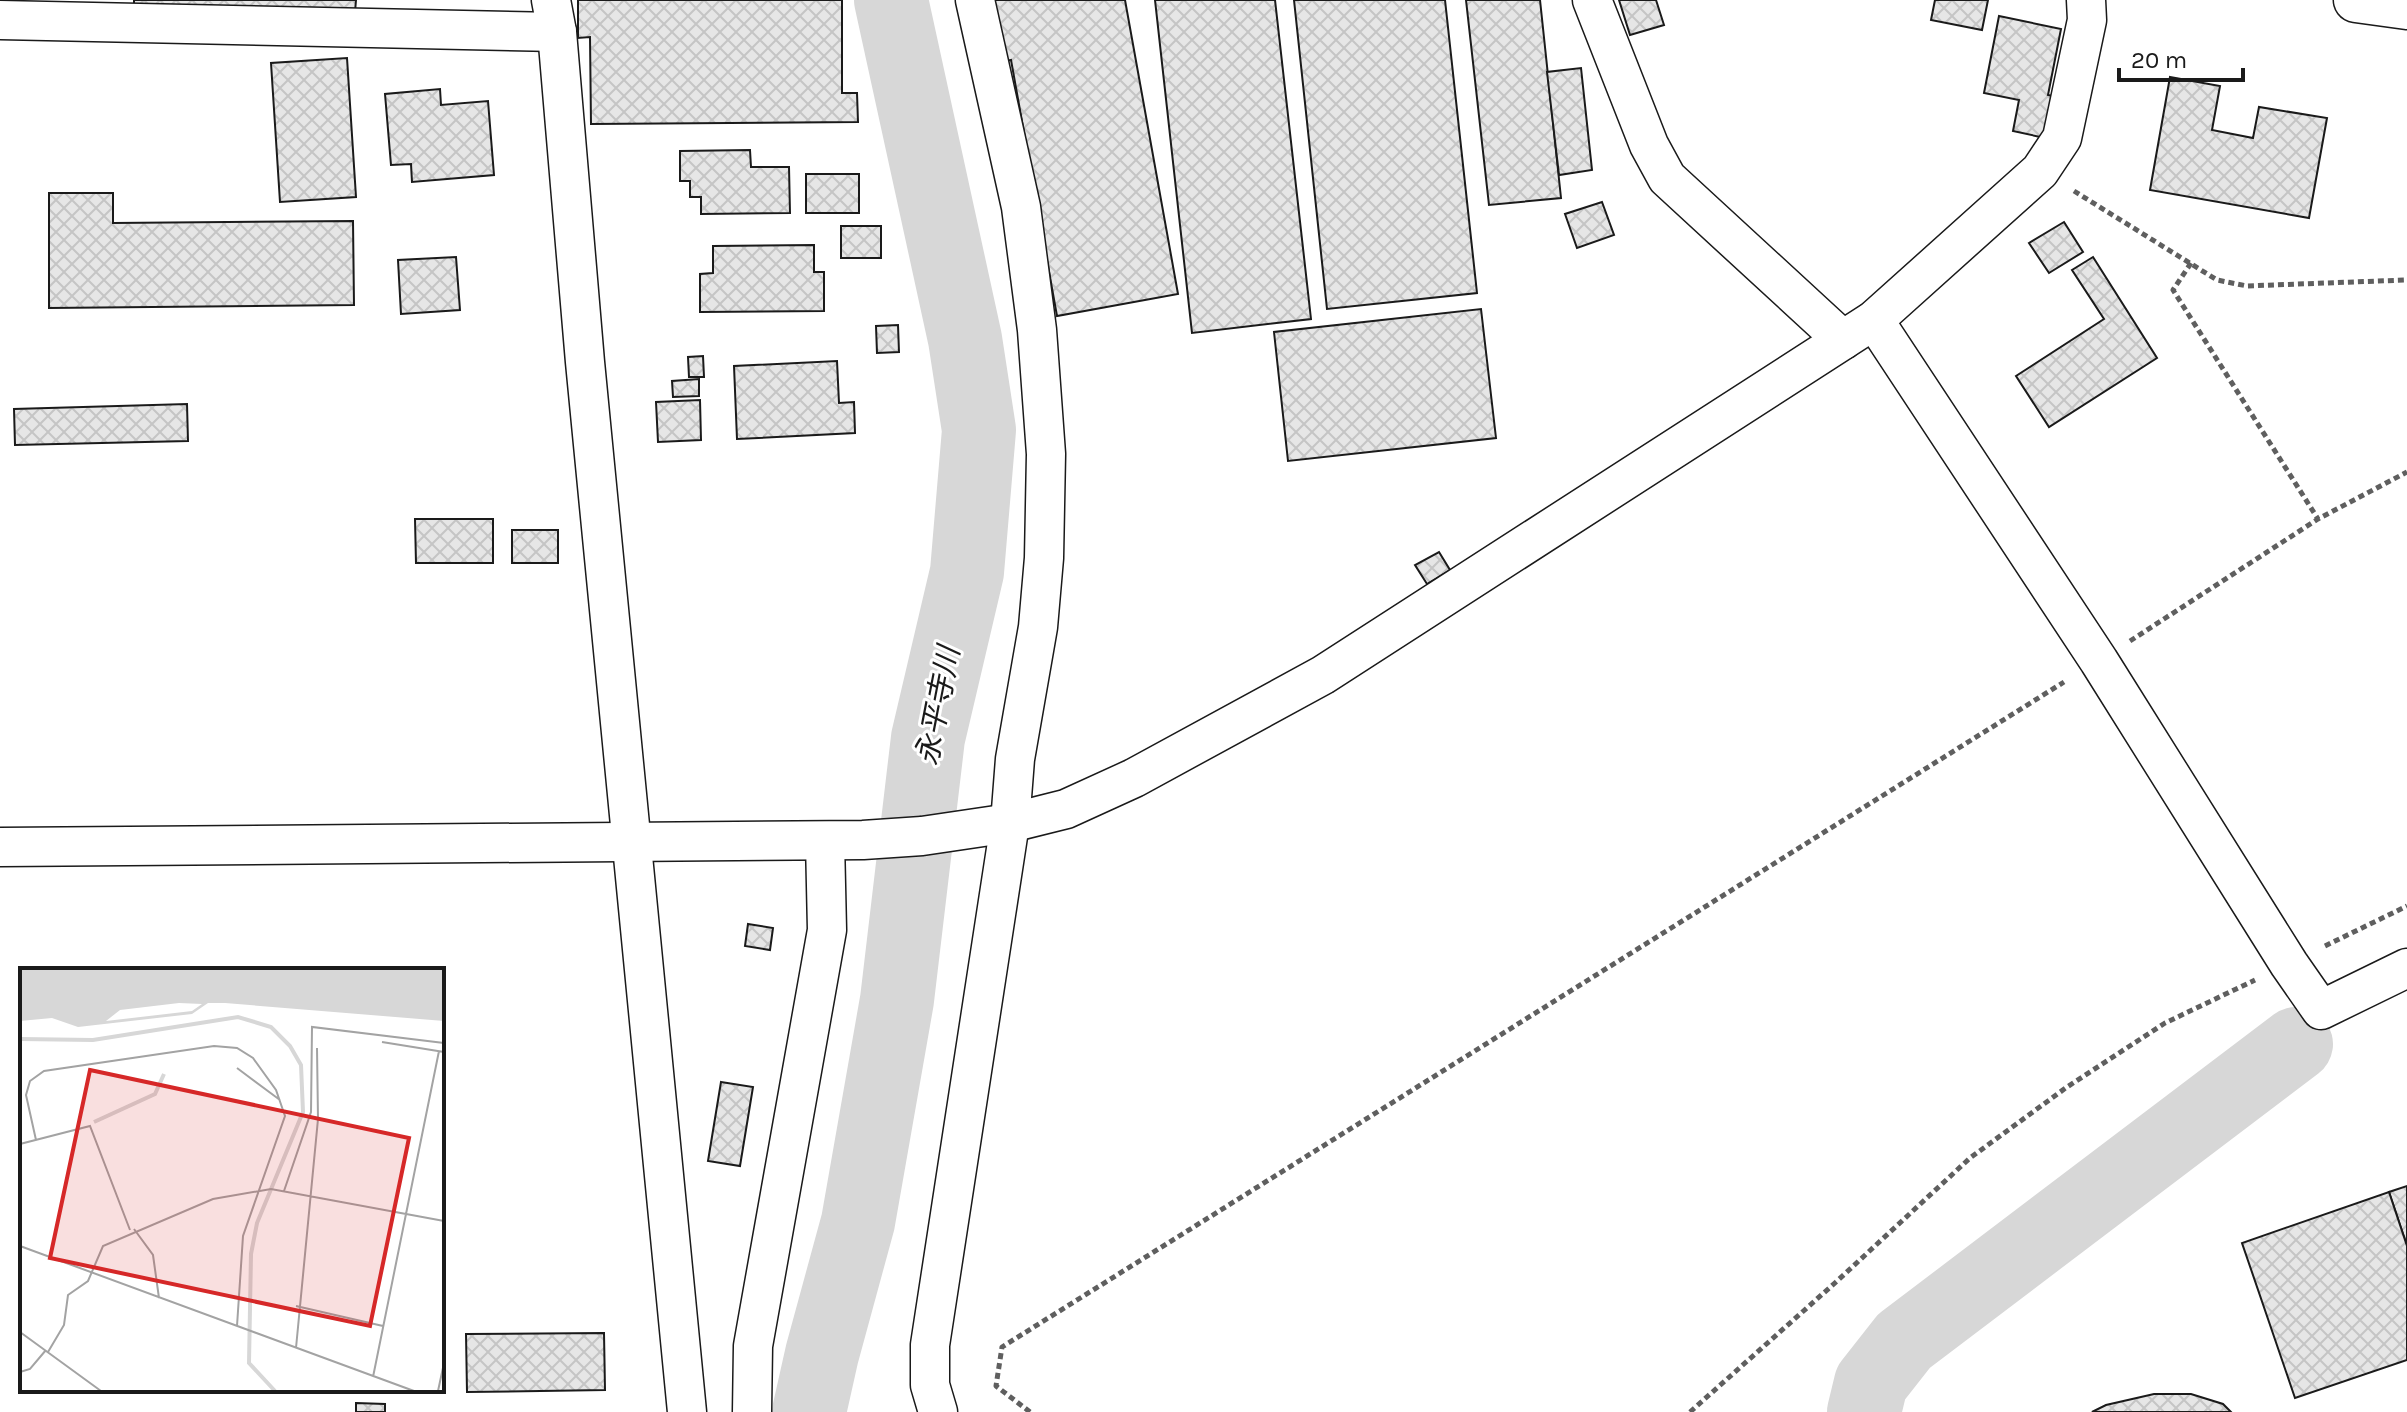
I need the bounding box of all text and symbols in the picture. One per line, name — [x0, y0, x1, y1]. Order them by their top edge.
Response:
scale bar — [2119, 32, 2243, 82]
text: 20 m — [2131, 46, 2187, 74]
water label: 永平寺川 — [909, 641, 968, 768]
inset map — [20, 968, 444, 1392]

